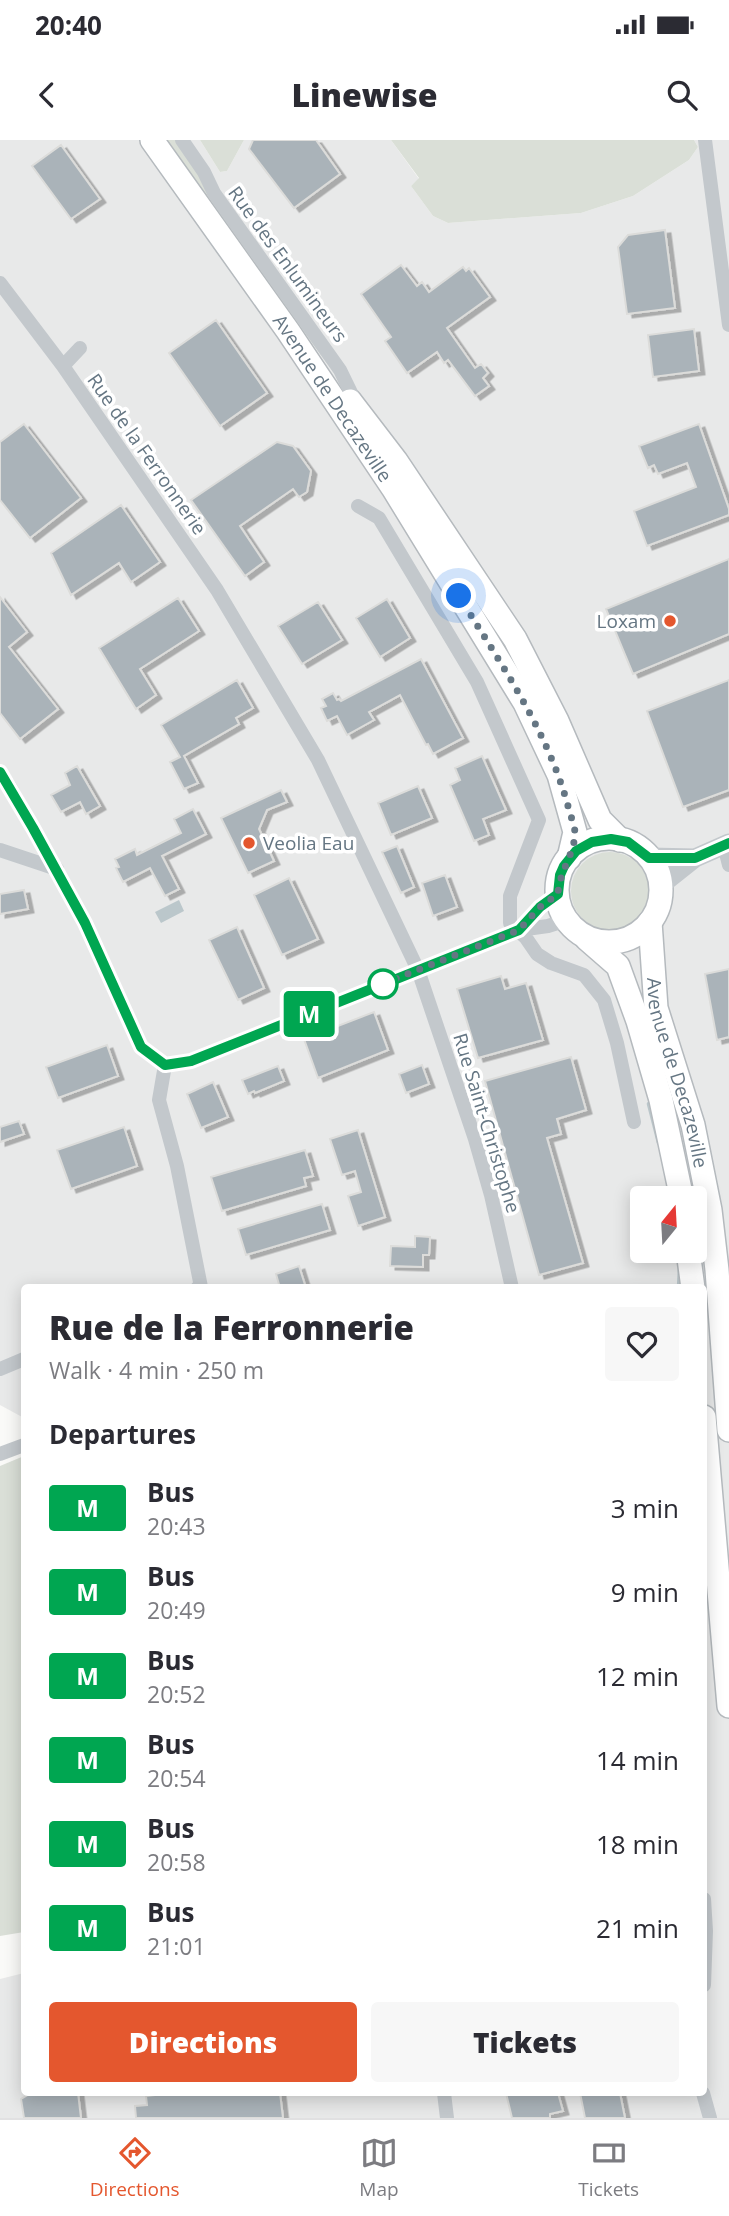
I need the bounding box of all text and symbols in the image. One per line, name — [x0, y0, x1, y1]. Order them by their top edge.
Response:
text: 20:40 — [35, 7, 102, 43]
text: Linewise — [291, 73, 438, 116]
icon: back — [28, 76, 66, 114]
icon: search — [663, 76, 701, 114]
street label: Rue des Enlumineurs — [222, 181, 354, 347]
street label: Avenue de Decazeville — [267, 309, 398, 487]
street label: Rue de la Ferronnerie — [82, 368, 212, 540]
your location — [441, 578, 476, 613]
place label: Loxam — [597, 608, 656, 634]
marker: Loxam — [662, 613, 678, 629]
place label: Veolia Eau — [263, 830, 354, 856]
marker: Veolia Eau — [241, 835, 257, 851]
unlabelled marker — [368, 969, 398, 999]
street label: Avenue de Decazeville — [641, 977, 714, 1170]
line badge: M — [286, 991, 332, 1037]
text: M — [298, 997, 320, 1030]
street label: Rue Saint-Christophe — [447, 1030, 527, 1216]
north arrow — [630, 1186, 707, 1264]
map controls — [630, 1186, 707, 1263]
text: Rue de la Ferronnerie — [49, 1305, 414, 1350]
button: heart — [605, 1307, 679, 1381]
text: Walk · 4 min · 250 m — [49, 1354, 264, 1386]
text: Departures — [49, 1416, 196, 1452]
text: Bus — [147, 1474, 194, 1510]
text: 3 min — [611, 1490, 679, 1526]
text: M — [76, 1491, 99, 1524]
text: 20:43 — [147, 1510, 206, 1542]
text: Bus — [147, 1558, 194, 1594]
text: 9 min — [611, 1574, 679, 1610]
text: M — [76, 1575, 99, 1608]
text: 20:49 — [147, 1594, 206, 1626]
text: Bus — [147, 1642, 194, 1678]
text: 12 min — [596, 1658, 679, 1694]
text: M — [76, 1659, 99, 1692]
text: 20:52 — [147, 1678, 206, 1710]
text: Bus — [147, 1726, 194, 1762]
text: 14 min — [596, 1742, 679, 1778]
text: M — [76, 1743, 99, 1776]
text: 20:54 — [147, 1762, 206, 1794]
text: Bus — [147, 1810, 194, 1846]
text: 18 min — [596, 1826, 679, 1862]
text: M — [76, 1827, 99, 1860]
text: 20:58 — [147, 1846, 206, 1878]
text: Bus — [147, 1894, 194, 1930]
text: 21 min — [596, 1910, 679, 1946]
text: M — [76, 1911, 99, 1944]
text: 21:01 — [147, 1930, 206, 1962]
button: Directions — [49, 2002, 357, 2082]
button: Tickets — [371, 2002, 679, 2082]
tab: Directions — [90, 2134, 180, 2202]
tab: Map — [359, 2134, 399, 2202]
tab: Tickets — [578, 2134, 639, 2202]

